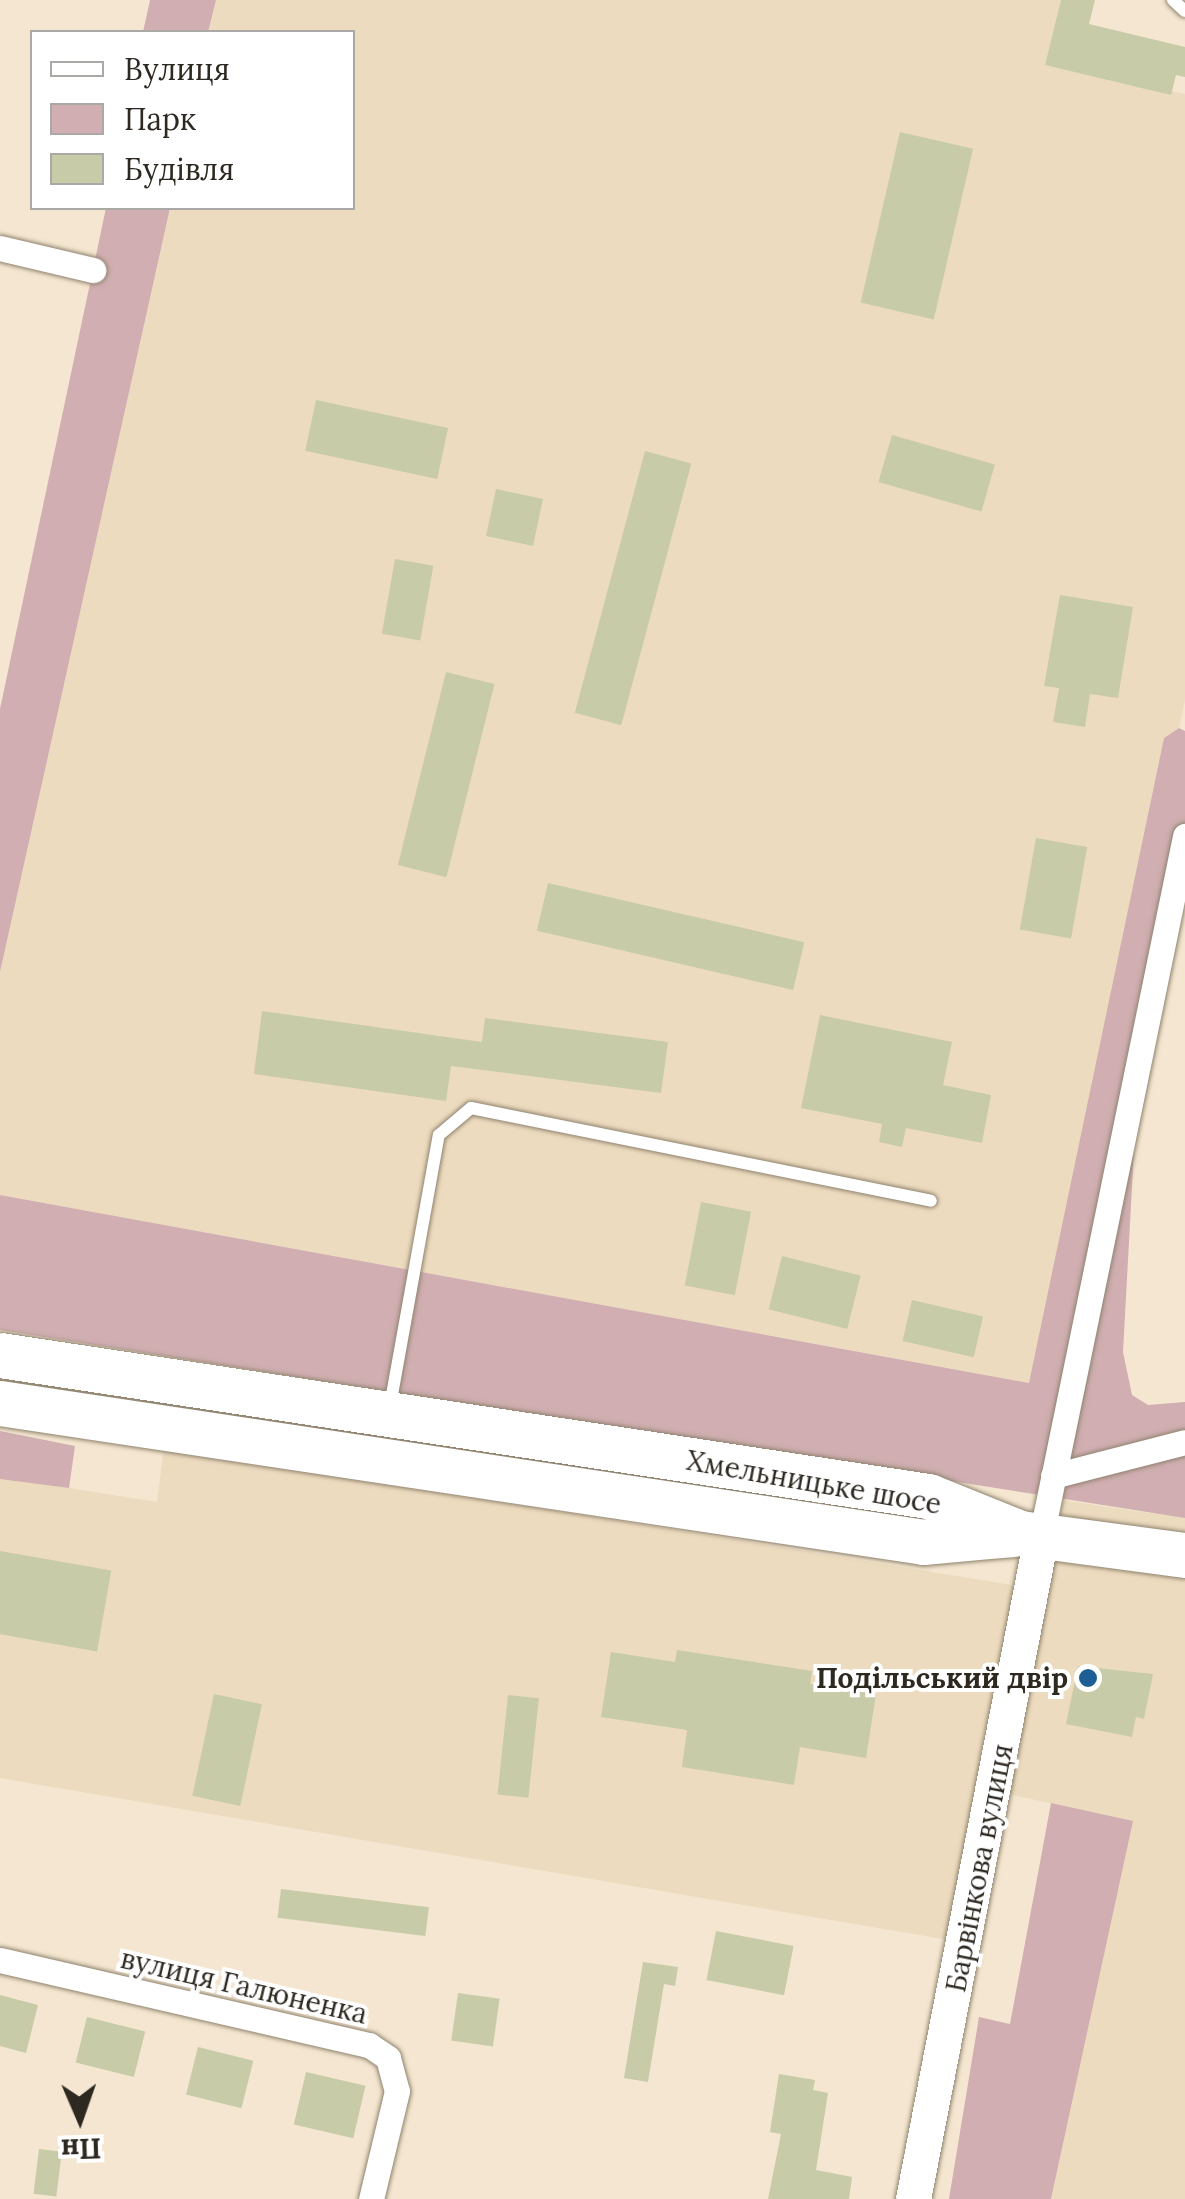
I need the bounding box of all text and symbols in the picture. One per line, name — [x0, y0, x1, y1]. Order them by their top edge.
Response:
legend — [30, 30, 355, 210]
text: Вулиця — [124, 50, 230, 88]
text: Парк — [124, 100, 196, 138]
text: Будівля — [124, 150, 234, 188]
street label: Хмельницьке шосе — [684, 1443, 944, 1521]
place label: Подільський двір — [816, 1661, 1068, 1695]
marker: Подільський двір — [1077, 1667, 1099, 1689]
street label: Барвінкова вулиця — [938, 1741, 1020, 1995]
street label: вулиця Галюненка — [117, 1941, 371, 2031]
north arrow — [30, 2069, 130, 2169]
text: Пн — [60, 2130, 102, 2168]

